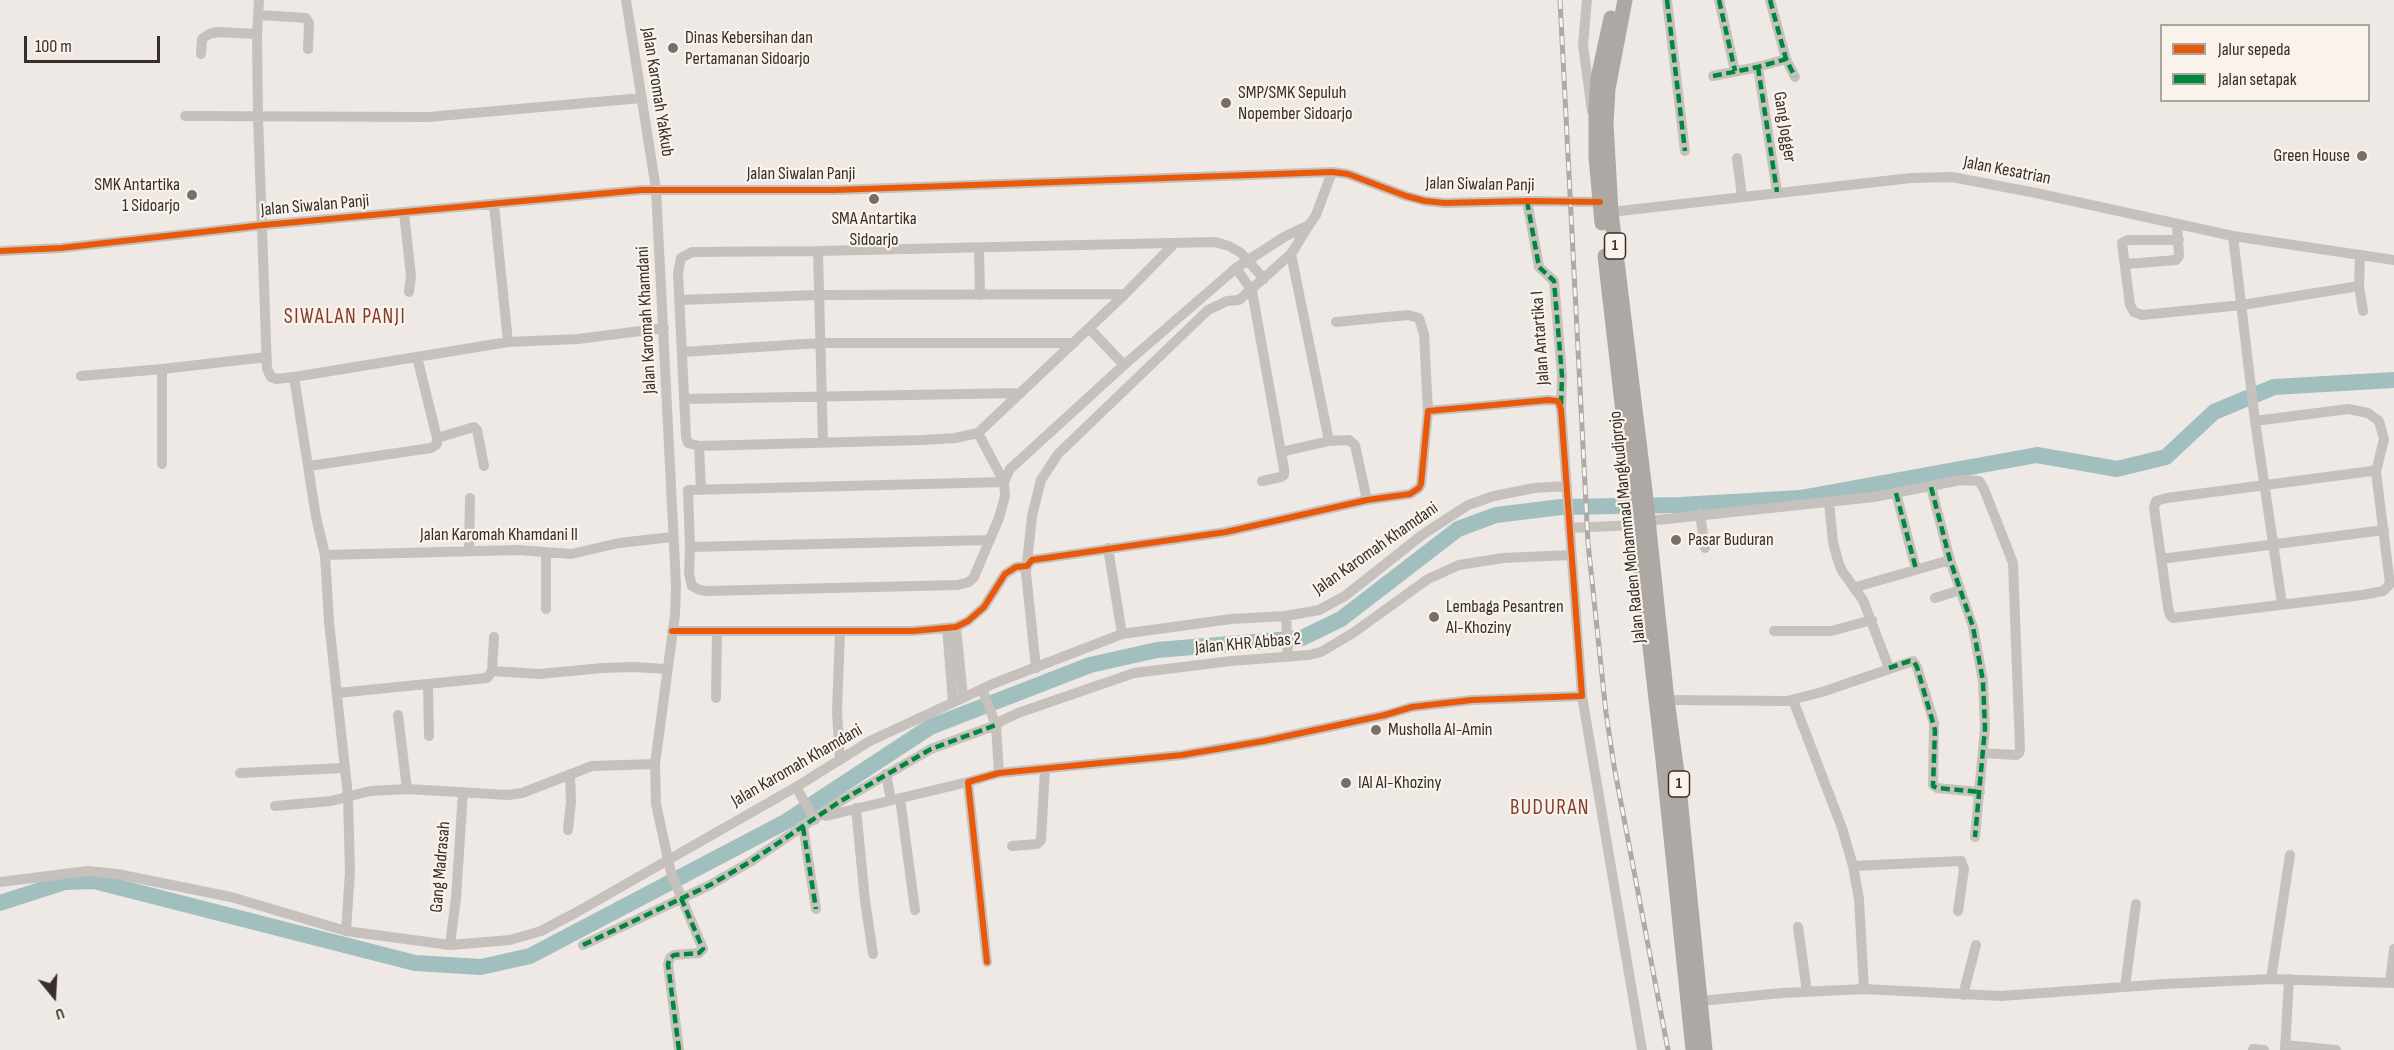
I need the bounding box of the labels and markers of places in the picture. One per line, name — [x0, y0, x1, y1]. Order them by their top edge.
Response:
place label: Dinas Kebersihan dan Pertamanan Sidoarjo — [685, 27, 813, 70]
marker: Dinas Kebersihan dan Pertamanan Sidoarjo — [666, 41, 680, 55]
place label: SMP/SMK Sepuluh Nopember Sidoarjo — [1238, 82, 1352, 124]
marker: SMP/SMK Sepuluh Nopember Sidoarjo — [1219, 96, 1233, 110]
place label: Green House — [2273, 145, 2350, 167]
marker: Green House — [2355, 149, 2369, 163]
place label: SMK Antartika 1 Sidoarjo — [94, 174, 180, 216]
marker: SMK Antartika 1 Sidoarjo — [185, 188, 199, 202]
marker: SMA Antartika Sidoarjo — [867, 192, 881, 206]
place label: SMA Antartika Sidoarjo — [831, 208, 917, 250]
place label: Pasar Buduran — [1688, 529, 1774, 551]
marker: Pasar Buduran — [1669, 533, 1683, 547]
place label: Lembaga Pesantren Al-Khoziny — [1446, 596, 1564, 638]
marker: Lembaga Pesantren Al-Khoziny — [1427, 610, 1441, 624]
place label: Musholla Al-Amin — [1388, 719, 1493, 741]
marker: Musholla Al-Amin — [1369, 723, 1383, 737]
place label: IAI Al-Khoziny — [1358, 772, 1441, 794]
marker: IAI Al-Khoziny — [1339, 776, 1353, 790]

